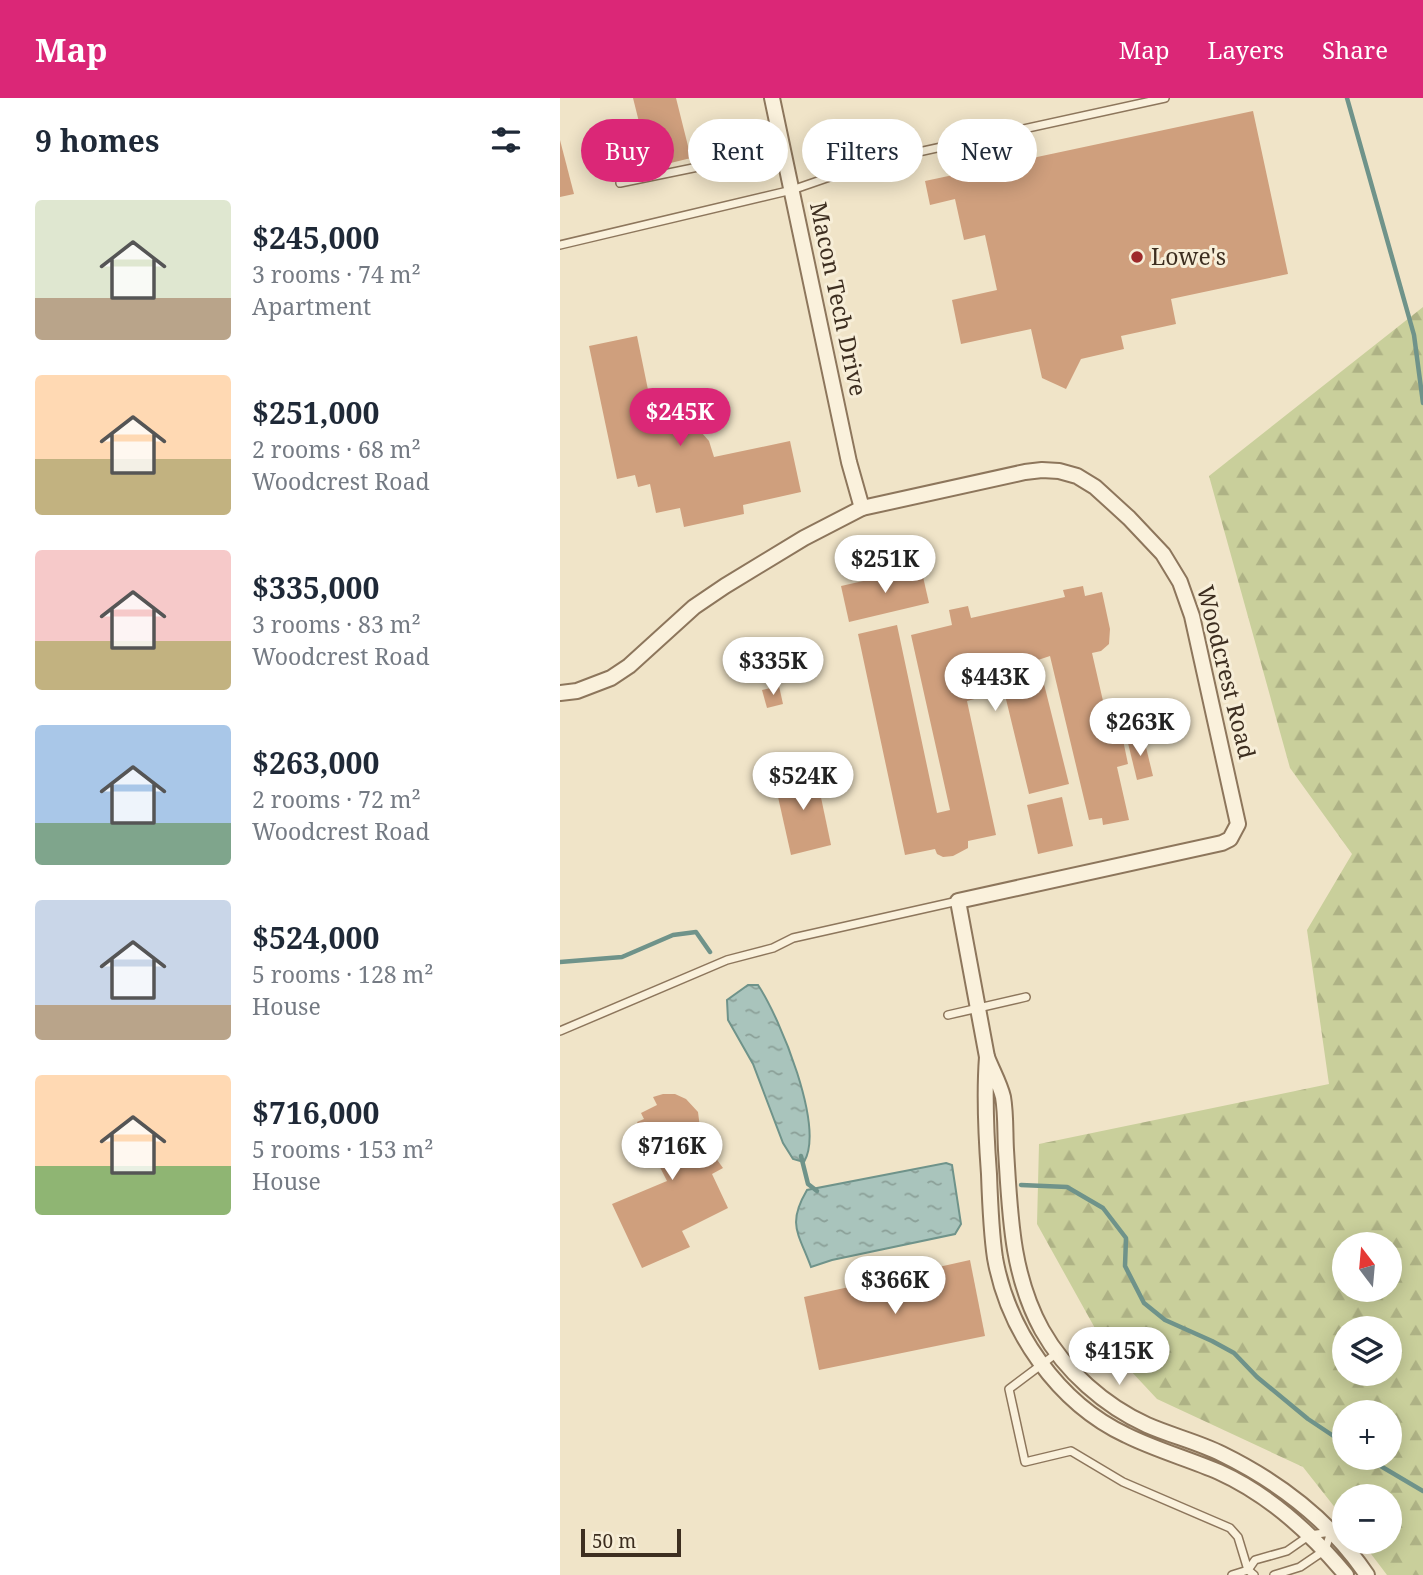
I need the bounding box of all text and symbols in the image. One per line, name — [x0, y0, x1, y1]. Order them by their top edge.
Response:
text: Map — [35, 27, 108, 72]
text: Map — [1119, 33, 1170, 66]
text: Layers — [1208, 33, 1284, 66]
text: Share — [1322, 33, 1388, 66]
chip: Buy — [581, 119, 674, 182]
chip: Rent — [688, 119, 788, 182]
chip: Filters — [802, 119, 923, 182]
chip: New — [937, 119, 1037, 182]
text: 9 homes — [35, 120, 159, 161]
icon: filters — [487, 121, 525, 159]
street label: Macon Tech Drive — [803, 199, 875, 399]
text: $245,000 — [252, 217, 379, 258]
icon: home — [91, 228, 175, 312]
place label: Lowe's — [1151, 240, 1226, 272]
marker: Lowe's — [1129, 249, 1145, 265]
text: 3 rooms · 74 m² — [252, 258, 421, 290]
text: Apartment — [252, 290, 371, 322]
pin: $245K — [631, 388, 729, 448]
text: $251,000 — [252, 392, 379, 433]
text: $245K — [646, 395, 714, 427]
icon: home — [91, 403, 175, 487]
text: 2 rooms · 68 m² — [252, 433, 421, 465]
text: Woodcrest Road — [252, 465, 430, 497]
pin: $251K — [836, 536, 934, 595]
text: $251K — [851, 542, 919, 574]
text: $335,000 — [252, 567, 379, 608]
icon: home — [91, 578, 175, 662]
street label: Woodcrest Road — [1190, 582, 1264, 762]
text: 3 rooms · 83 m² — [252, 608, 421, 640]
pin: $335K — [724, 638, 822, 697]
text: Woodcrest Road — [252, 640, 430, 672]
text: $335K — [739, 644, 807, 676]
pin: $443K — [946, 654, 1044, 713]
text: $443K — [961, 660, 1029, 692]
pin: $263K — [1091, 698, 1189, 758]
text: $263K — [1106, 705, 1174, 737]
text: $263,000 — [252, 742, 379, 783]
pin: $524K — [754, 752, 852, 812]
icon: home — [91, 753, 175, 837]
text: $524K — [769, 759, 837, 791]
text: 2 rooms · 72 m² — [252, 783, 421, 815]
text: Woodcrest Road — [252, 815, 430, 847]
text: $524,000 — [252, 917, 379, 958]
icon: home — [91, 928, 175, 1012]
text: 5 rooms · 128 m² — [252, 958, 434, 990]
text: House — [252, 990, 321, 1022]
text: $716,000 — [252, 1092, 379, 1133]
icon: home — [91, 1103, 175, 1187]
pin: $716K — [623, 1122, 721, 1182]
text: $716K — [638, 1129, 706, 1161]
text: 5 rooms · 153 m² — [252, 1133, 434, 1165]
text: House — [252, 1165, 321, 1197]
north arrow — [1332, 1232, 1402, 1302]
map controls — [1332, 1232, 1402, 1554]
pin: $366K — [846, 1256, 944, 1316]
text: $366K — [861, 1263, 929, 1295]
button: layers — [1332, 1316, 1402, 1386]
pin: $415K — [1070, 1328, 1168, 1387]
text: $415K — [1085, 1334, 1153, 1366]
button: + — [1332, 1400, 1402, 1470]
button: − — [1332, 1484, 1402, 1554]
scale bar — [581, 1526, 681, 1558]
text: 50 m — [592, 1528, 636, 1554]

